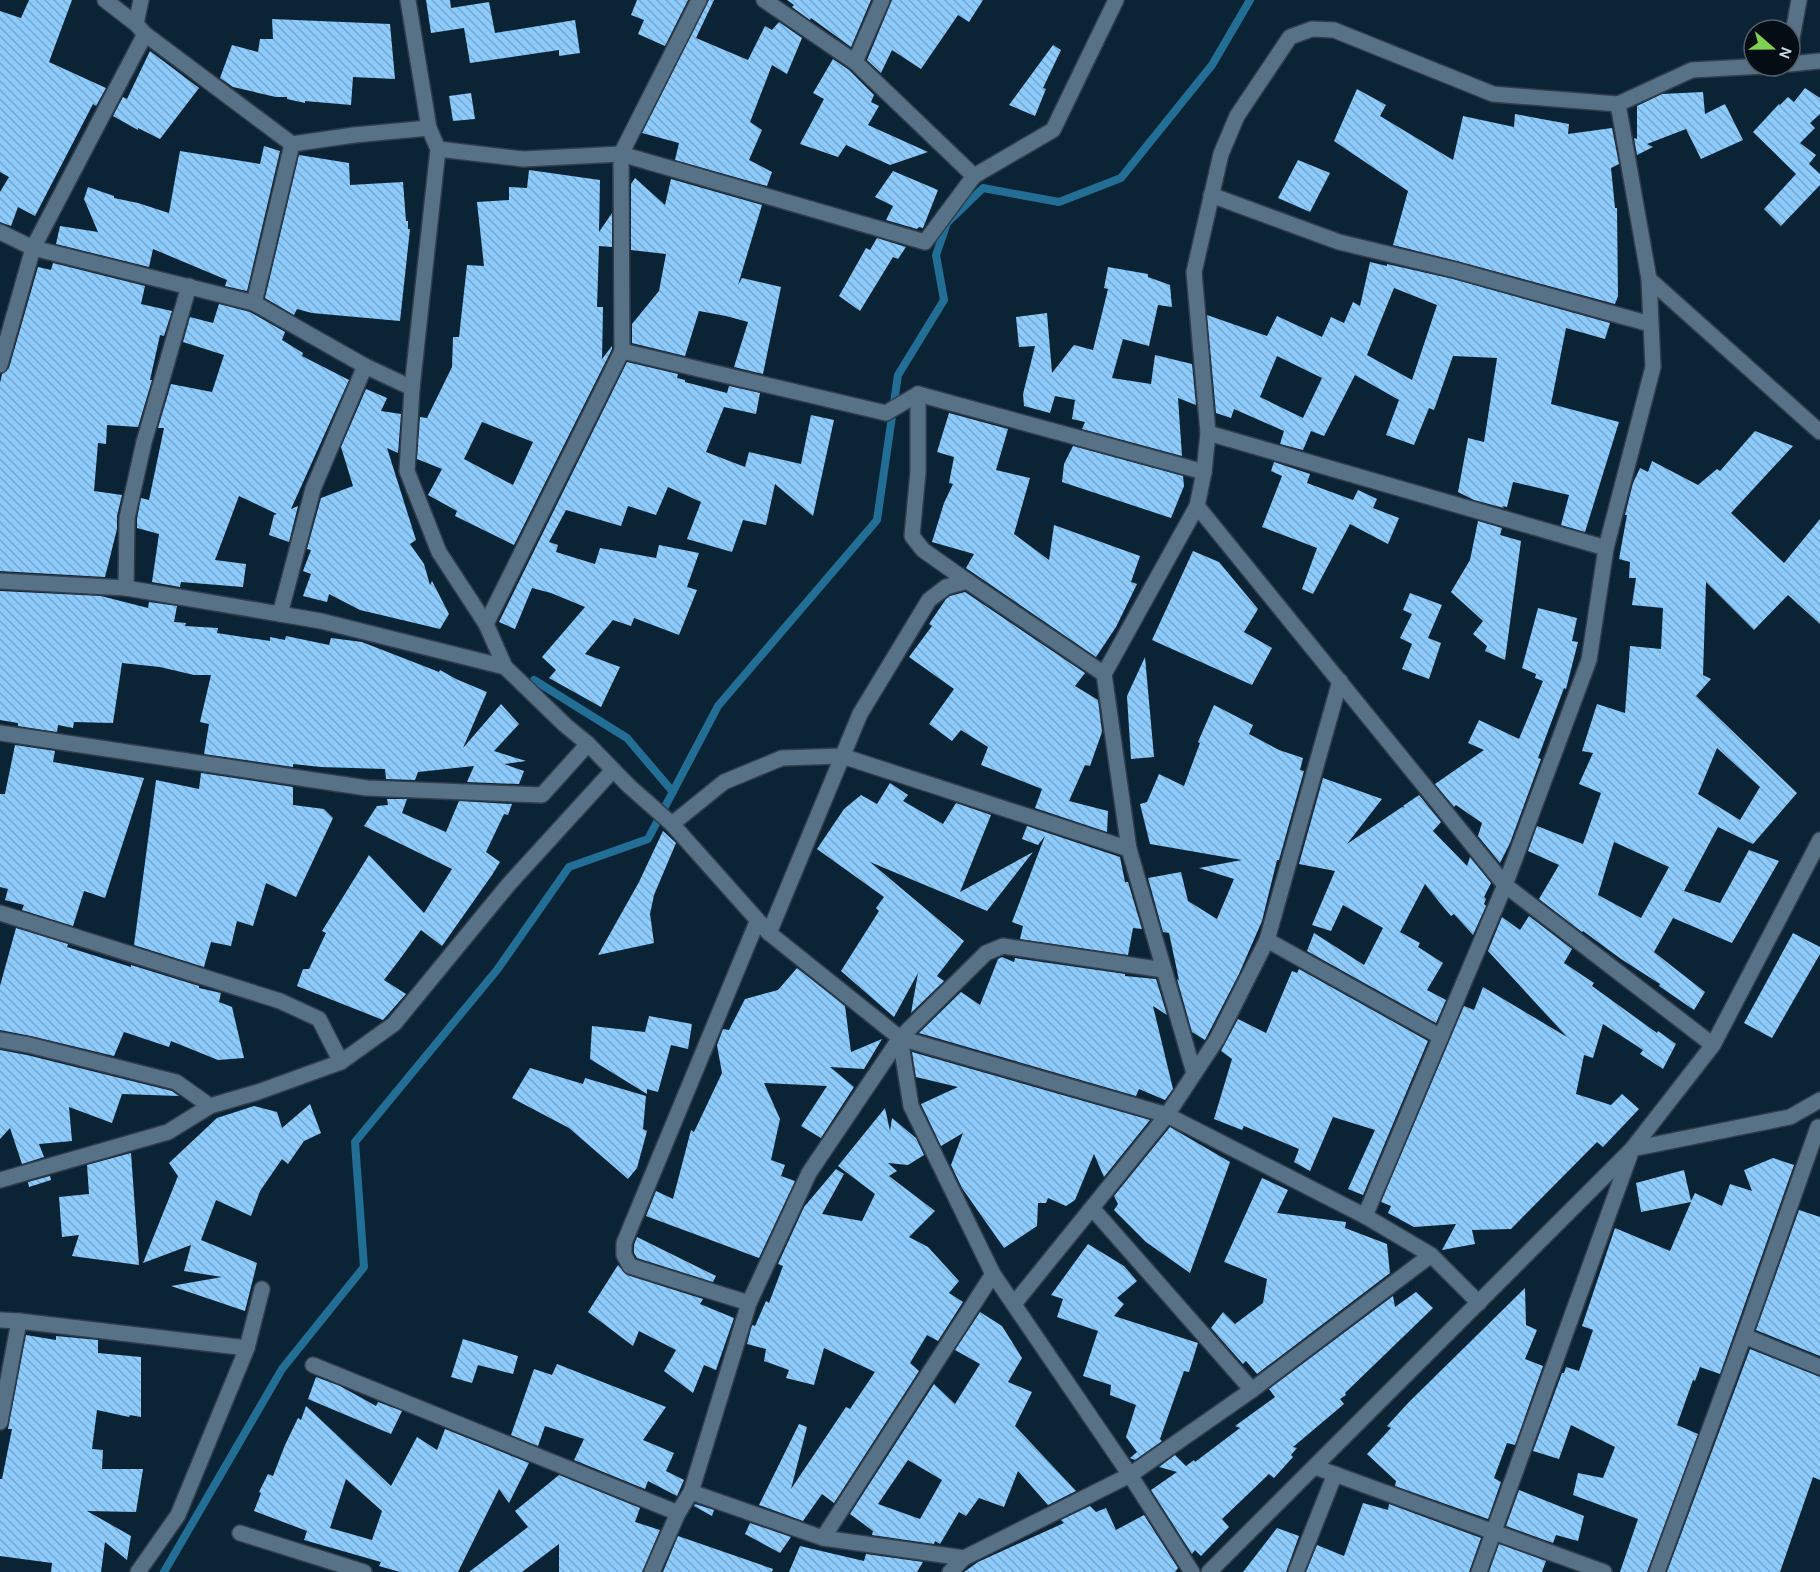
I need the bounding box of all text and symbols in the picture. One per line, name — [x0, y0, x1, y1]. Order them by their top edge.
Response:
north arrow — [1742, 18, 1802, 78]
text: N — [1775, 44, 1797, 62]

